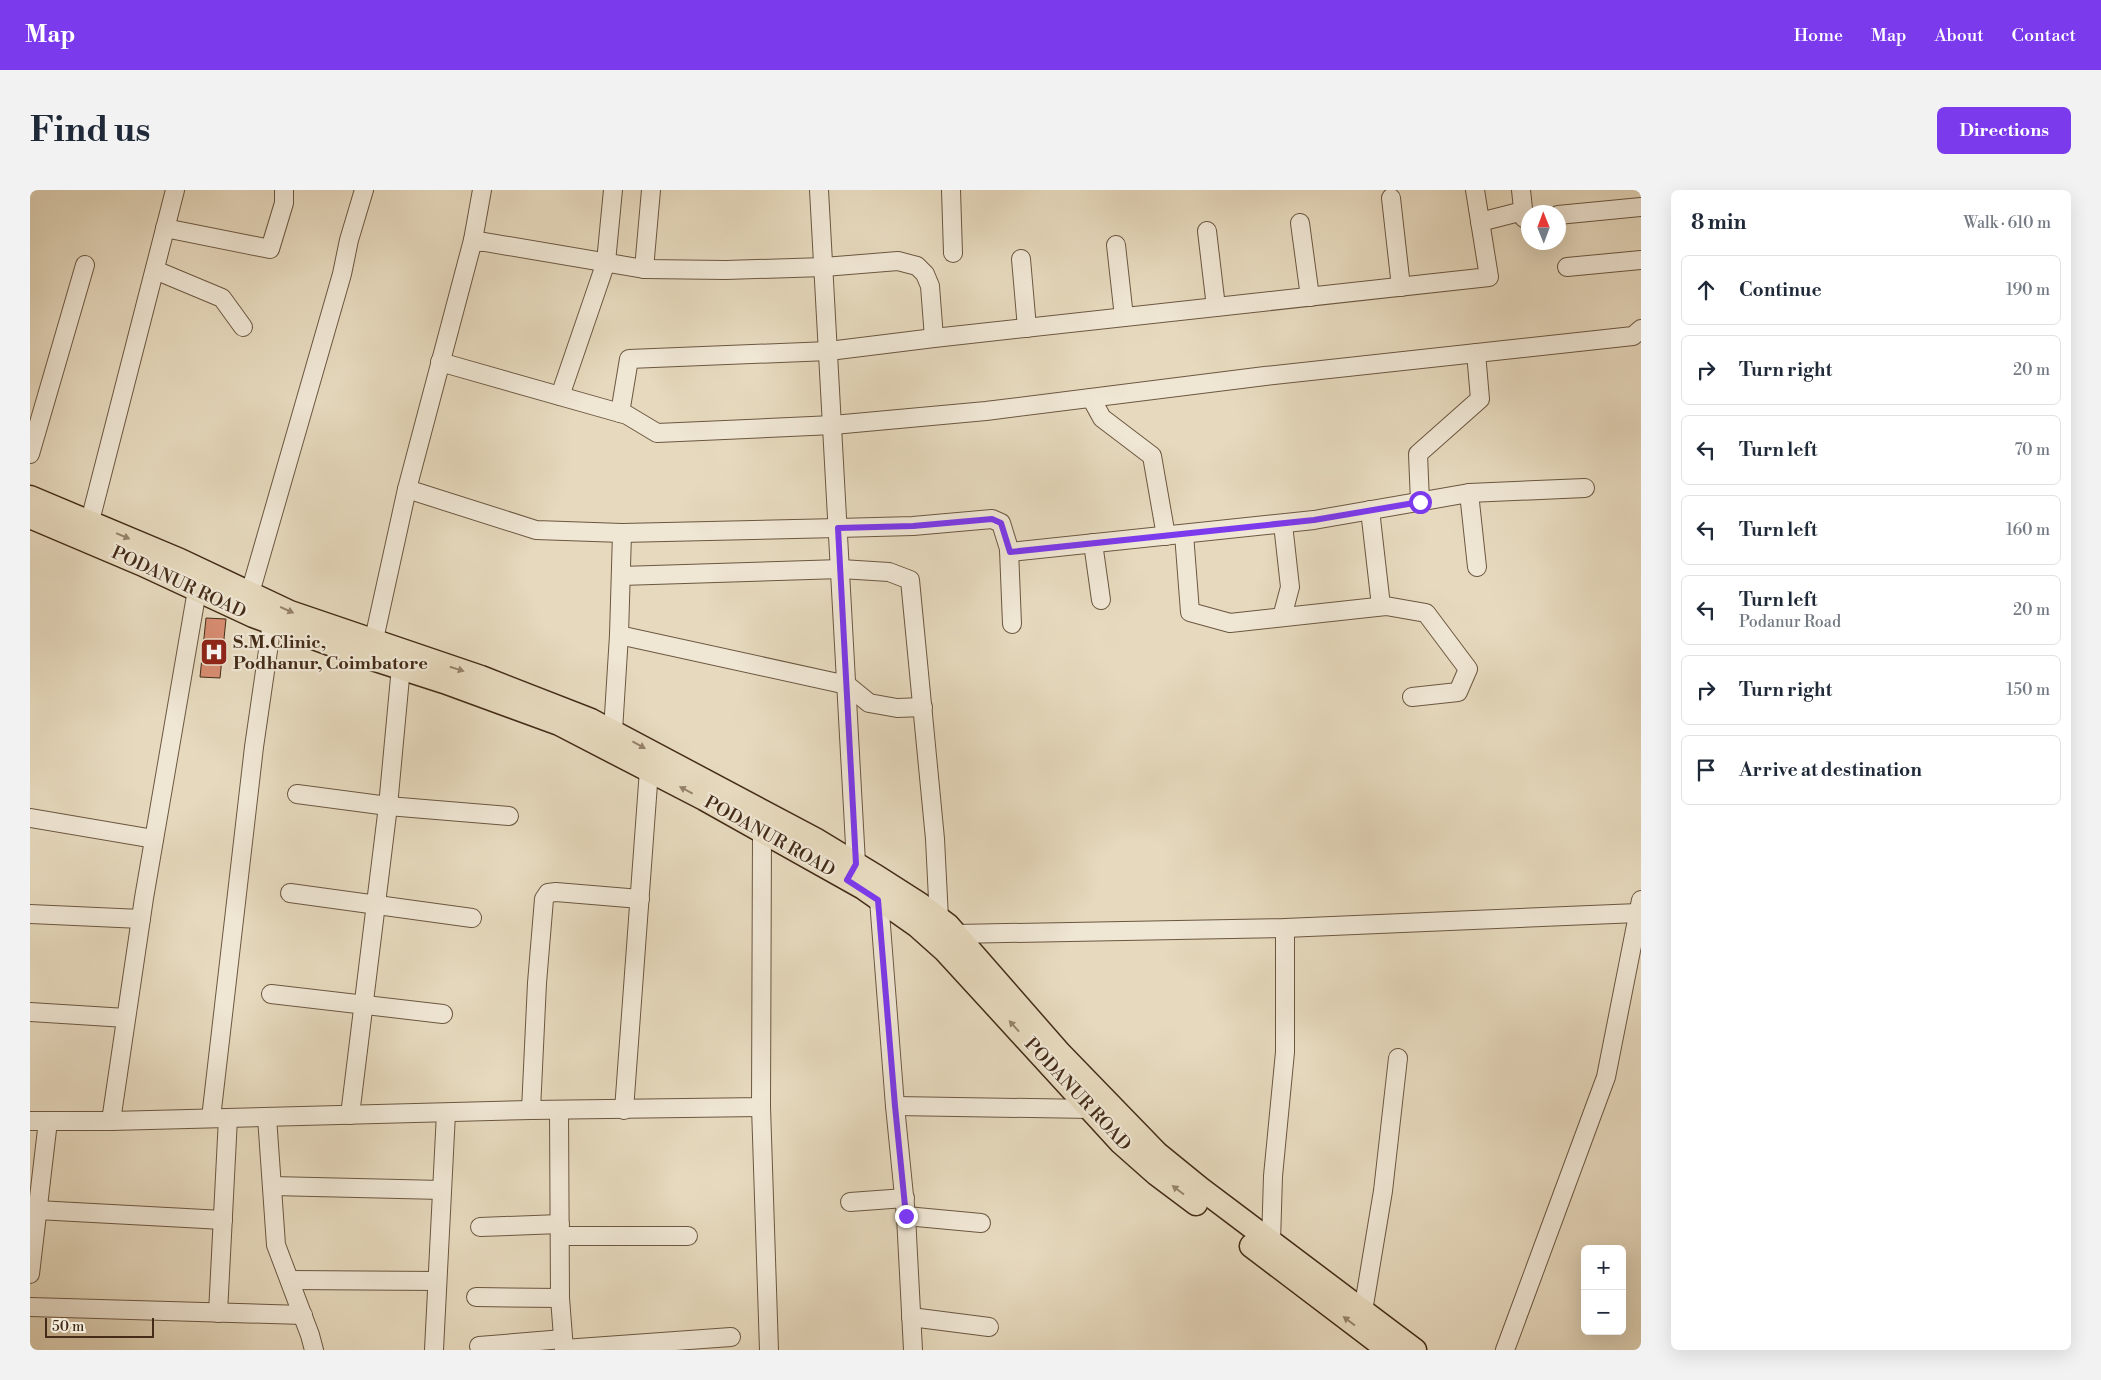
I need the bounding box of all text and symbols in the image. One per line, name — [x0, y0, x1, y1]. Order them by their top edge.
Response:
text: Map — [25, 20, 75, 50]
text: Home — [1794, 24, 1843, 47]
text: Map — [1871, 24, 1907, 47]
text: About — [1935, 24, 1984, 47]
text: Contact — [2012, 24, 2076, 47]
button: Directions — [1937, 107, 2071, 154]
text: Find us — [30, 109, 150, 152]
north arrow — [1521, 205, 1566, 250]
text: 8 min — [1691, 210, 1746, 236]
text: Walk · 610 m — [1964, 213, 2051, 233]
icon: ahead — [1692, 276, 1720, 304]
text: Continue — [1739, 278, 1822, 302]
text: 190 m — [2006, 280, 2050, 300]
icon: right — [1692, 356, 1720, 384]
text: Turn right — [1739, 358, 1832, 382]
text: 20 m — [2013, 360, 2050, 380]
icon: left — [1692, 436, 1720, 464]
text: Turn left — [1739, 438, 1818, 462]
text: 70 m — [2014, 440, 2050, 460]
route start — [1409, 491, 1432, 514]
icon: left — [1692, 516, 1720, 544]
text: Turn left — [1739, 518, 1818, 542]
text: 160 m — [2006, 520, 2050, 540]
one-way arrow — [116, 532, 130, 540]
street label: PODANUR ROAD — [108, 541, 250, 624]
text: Turn left — [1739, 588, 1818, 612]
icon: left — [1692, 596, 1720, 624]
text: 20 m — [2013, 600, 2050, 620]
one-way arrow — [280, 607, 294, 615]
text: Podanur Road — [1739, 612, 1841, 632]
place label: S.M.Clinic, Podhanur, Coimbatore — [233, 631, 428, 675]
hospital icon: S.M.Clinic, Podhanur, Coimbatore — [199, 637, 229, 667]
one-way arrow — [450, 666, 465, 674]
icon: right — [1692, 676, 1720, 704]
text: Turn right — [1739, 678, 1832, 702]
text: 150 m — [2006, 680, 2050, 700]
one-way arrow — [632, 741, 646, 750]
icon: arrive — [1692, 756, 1720, 784]
text: Arrive at destination — [1739, 758, 1922, 782]
one-way arrow — [679, 786, 694, 794]
street label: PODANUR ROAD — [700, 791, 839, 882]
one-way arrow — [1008, 1020, 1020, 1032]
street label: PODANUR ROAD — [1019, 1033, 1136, 1156]
one-way arrow — [1172, 1185, 1185, 1196]
route end — [895, 1205, 918, 1228]
map controls — [1581, 1245, 1626, 1335]
button: + — [1581, 1245, 1626, 1290]
button: − — [1581, 1290, 1626, 1335]
scale bar — [45, 1315, 154, 1338]
one-way arrow — [1343, 1315, 1356, 1326]
text: 50 m — [52, 1318, 84, 1336]

